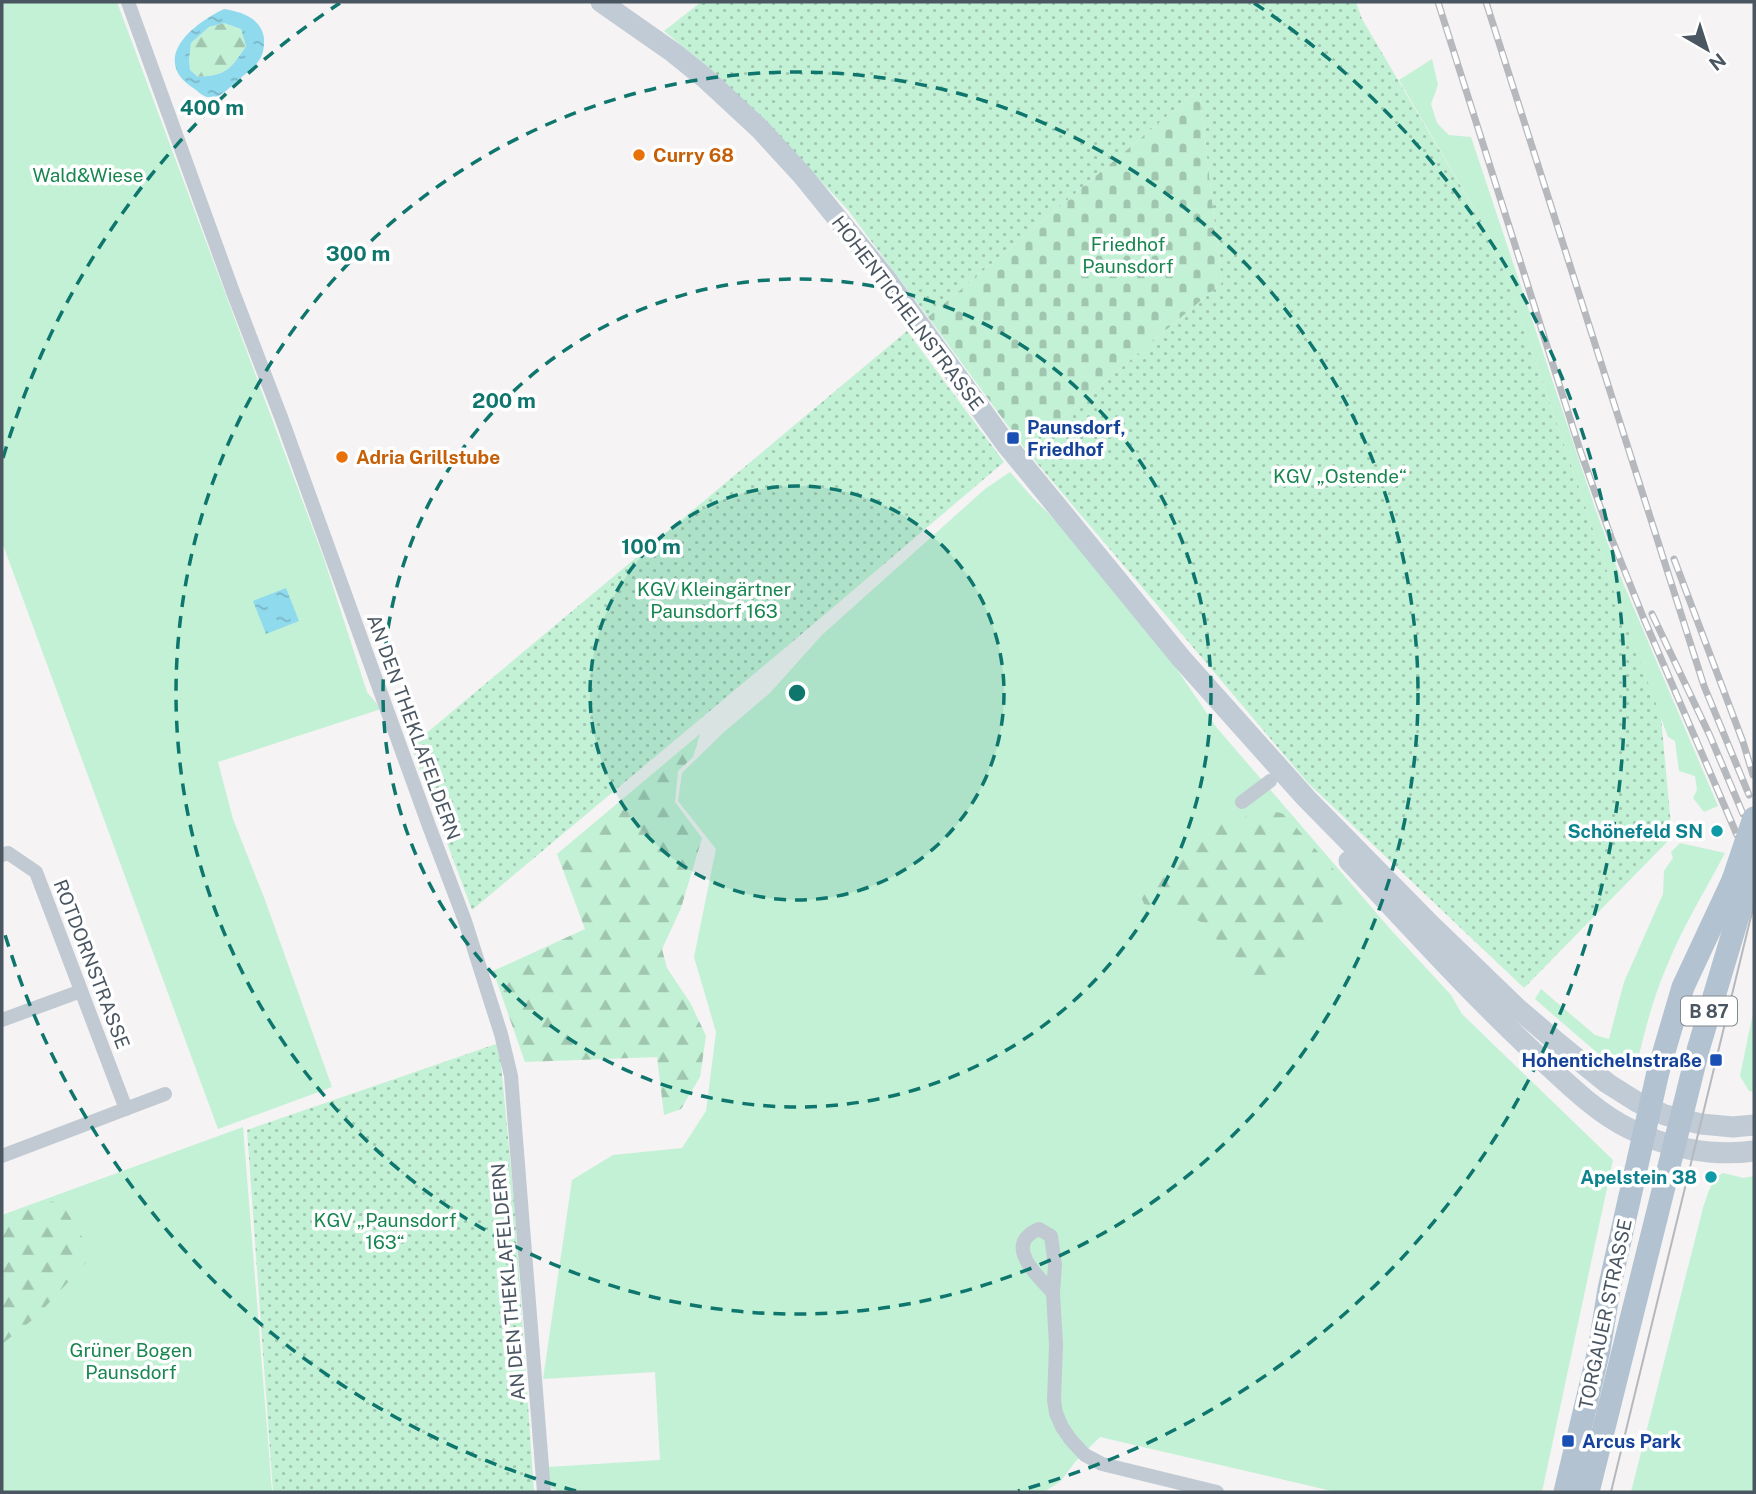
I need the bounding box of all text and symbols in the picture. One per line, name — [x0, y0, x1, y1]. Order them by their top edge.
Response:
north arrow — [1672, 14, 1742, 84]
text: N — [1705, 49, 1730, 75]
text: 400 m — [180, 95, 244, 120]
place label: Curry 68 — [653, 144, 734, 166]
marker: Curry 68 — [631, 147, 647, 163]
park label: Wald&Wiese — [33, 164, 143, 186]
street label: HOHENTICHELNSTRASSE — [828, 211, 988, 415]
park label: Friedhof Paunsdorf — [1082, 233, 1174, 277]
text: 300 m — [326, 241, 390, 266]
text: 200 m — [472, 388, 536, 413]
place label: Paunsdorf, Friedhof — [1027, 416, 1126, 460]
marker: Paunsdorf, Friedhof — [1005, 430, 1021, 446]
place label: Adria Grillstube — [356, 446, 500, 468]
marker: Adria Grillstube — [334, 449, 350, 465]
park label: KGV „Ostende“ — [1273, 465, 1407, 487]
text: 100 m — [621, 534, 681, 559]
park label: KGV Kleingärtner Paunsdorf 163 — [637, 578, 791, 622]
street label: AN DEN THEKLAFELDERN — [363, 611, 465, 843]
centre of rings — [785, 681, 809, 705]
place label: Schönefeld SN — [1568, 820, 1703, 842]
marker: Schönefeld SN — [1709, 823, 1725, 839]
street label: ROTDORNSTRASSE — [50, 876, 134, 1052]
road number: B 87 — [1681, 996, 1737, 1026]
place label: Hohentichelnstraße — [1522, 1049, 1702, 1071]
marker: Hohentichelnstraße — [1708, 1052, 1724, 1068]
street label: AN DEN THEKLAFELDERN — [487, 1162, 529, 1402]
place label: Apelstein 38 — [1580, 1166, 1697, 1188]
marker: Apelstein 38 — [1703, 1169, 1719, 1185]
park label: KGV „Paunsdorf 163“ — [314, 1209, 456, 1253]
street label: TORGAUER STRASSE — [1574, 1217, 1636, 1411]
park label: Grüner Bogen Paunsdorf — [69, 1339, 193, 1383]
place label: Arcus Park — [1582, 1430, 1681, 1452]
marker: Arcus Park — [1560, 1433, 1576, 1449]

